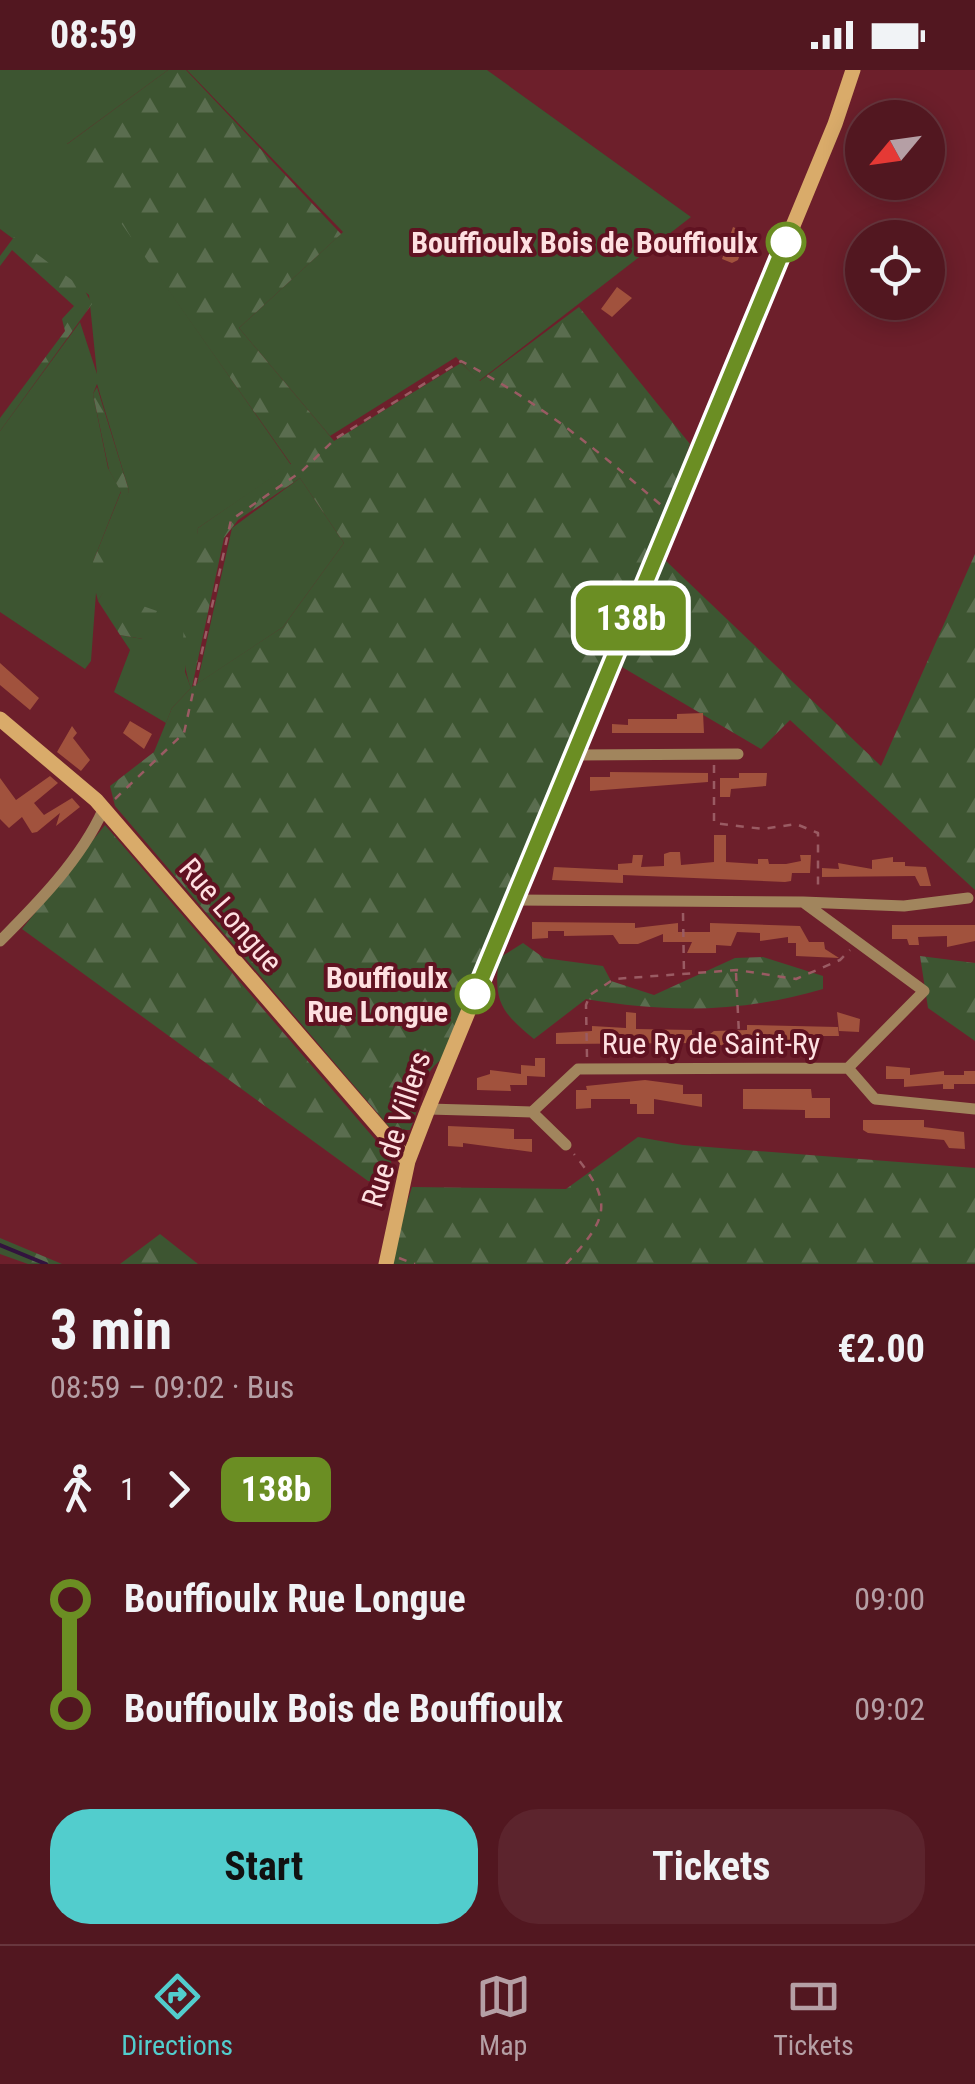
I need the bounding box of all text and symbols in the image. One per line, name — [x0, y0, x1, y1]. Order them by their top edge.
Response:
text: 08:59 — [50, 13, 137, 57]
north arrow — [845, 100, 945, 200]
map controls — [845, 100, 945, 320]
button: locate — [845, 220, 945, 320]
marker: Bouffioulx Bois de Bouffioulx — [767, 223, 805, 261]
place label: Bouffioulx Bois de Bouffioulx — [411, 225, 758, 260]
line badge: 138b — [561, 586, 701, 650]
text: 138b — [596, 598, 666, 639]
street label: Rue Longue — [172, 851, 290, 979]
place label: Bouffioulx Rue Longue — [307, 960, 448, 1029]
marker: Bouffioulx Rue Longue — [456, 975, 494, 1013]
street label: Rue Ry de Saint-Ry — [602, 1026, 820, 1061]
street label: Rue de Villers — [354, 1047, 438, 1211]
text: 3 min — [50, 1298, 172, 1362]
text: €2.00 — [837, 1327, 925, 1371]
text: 08:59 – 09:02 · Bus — [50, 1368, 294, 1406]
icon: walk — [50, 1462, 105, 1517]
icon: forward — [151, 1462, 206, 1517]
text: 138b — [241, 1469, 311, 1510]
text: 1 — [120, 1470, 136, 1508]
text: Bouffioulx Rue Longue — [124, 1577, 466, 1621]
text: 09:00 — [854, 1580, 925, 1618]
text: Bouffioulx Bois de Bouffioulx — [124, 1687, 563, 1731]
text: 09:02 — [854, 1690, 925, 1728]
button: Start — [50, 1809, 478, 1924]
button: Tickets — [498, 1809, 925, 1924]
tab: Directions — [121, 1969, 233, 2062]
tab: Map — [476, 1969, 531, 2062]
tab: Tickets — [773, 1969, 854, 2062]

